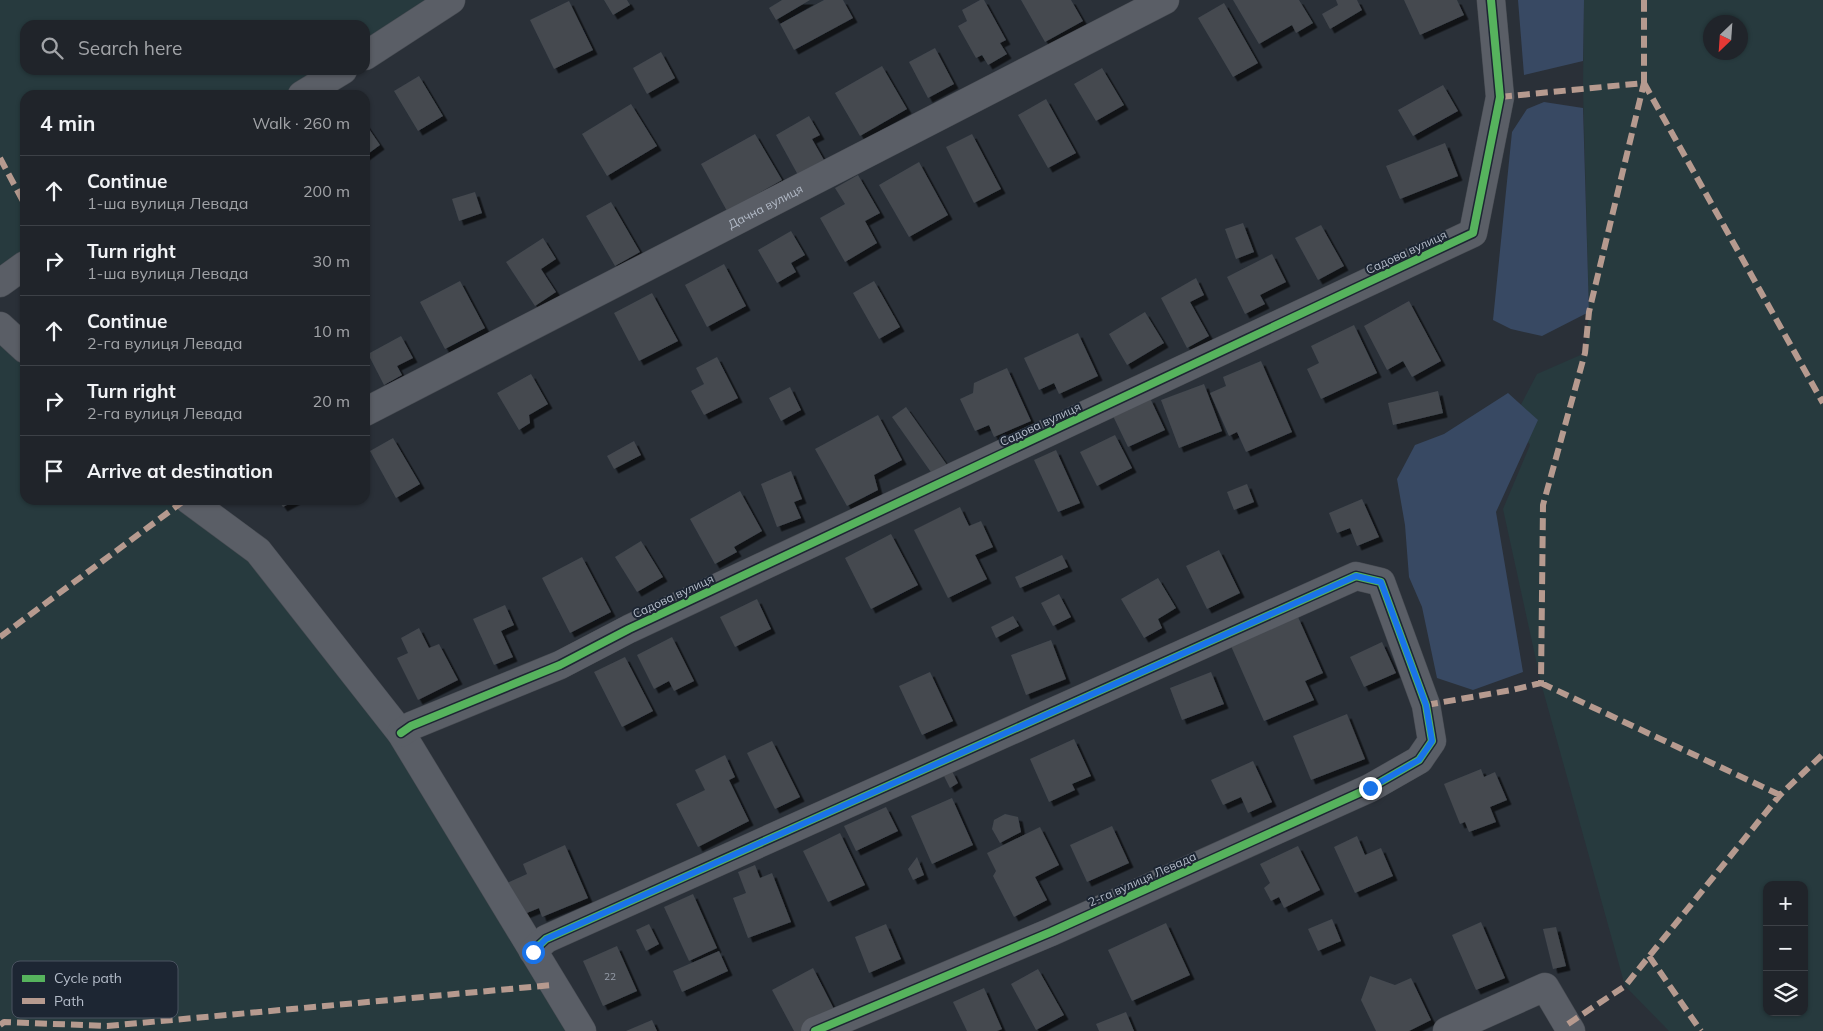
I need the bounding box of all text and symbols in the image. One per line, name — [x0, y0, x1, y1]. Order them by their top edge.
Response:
north arrow — [1703, 15, 1748, 60]
search box — [20, 20, 370, 75]
icon: search — [38, 34, 66, 62]
text: Search here — [78, 36, 182, 60]
text: 4 min — [40, 110, 95, 136]
text: Walk · 260 m — [252, 113, 350, 133]
text: Continue — [87, 169, 167, 193]
icon: ahead — [40, 177, 68, 205]
street label: Дачна вулиця — [725, 180, 805, 231]
text: 200 m — [303, 181, 350, 201]
text: 1-ша вулиця Левада — [87, 193, 248, 213]
street label: Садова вулиця — [1363, 227, 1449, 277]
text: Turn right — [87, 239, 176, 263]
icon: right — [40, 247, 68, 275]
text: 30 m — [313, 251, 350, 271]
text: 1-ша вулиця Левада — [87, 263, 248, 283]
text: Continue — [87, 309, 167, 333]
icon: ahead — [40, 317, 68, 345]
text: 10 m — [313, 321, 350, 341]
text: 2-га вулиця Левада — [87, 333, 243, 353]
text: Turn right — [87, 379, 176, 403]
icon: right — [40, 387, 68, 415]
text: 20 m — [313, 391, 350, 411]
street label: Садова вулиця — [997, 399, 1083, 449]
text: 2-га вулиця Левада — [87, 403, 243, 423]
icon: arrive — [40, 457, 68, 485]
text: Arrive at destination — [87, 459, 273, 483]
street label: Садова вулиця — [630, 571, 716, 621]
route end — [1359, 777, 1382, 800]
street label: 2-га вулиця Левада — [1086, 848, 1198, 910]
map controls — [1763, 881, 1808, 1016]
button: + — [1763, 881, 1808, 926]
button: − — [1763, 926, 1808, 971]
route start — [522, 941, 545, 964]
legend — [12, 961, 178, 1018]
text: Cycle path — [54, 969, 122, 987]
house number: 22 — [604, 970, 616, 983]
button: layers — [1763, 971, 1808, 1016]
text: Path — [54, 992, 84, 1010]

